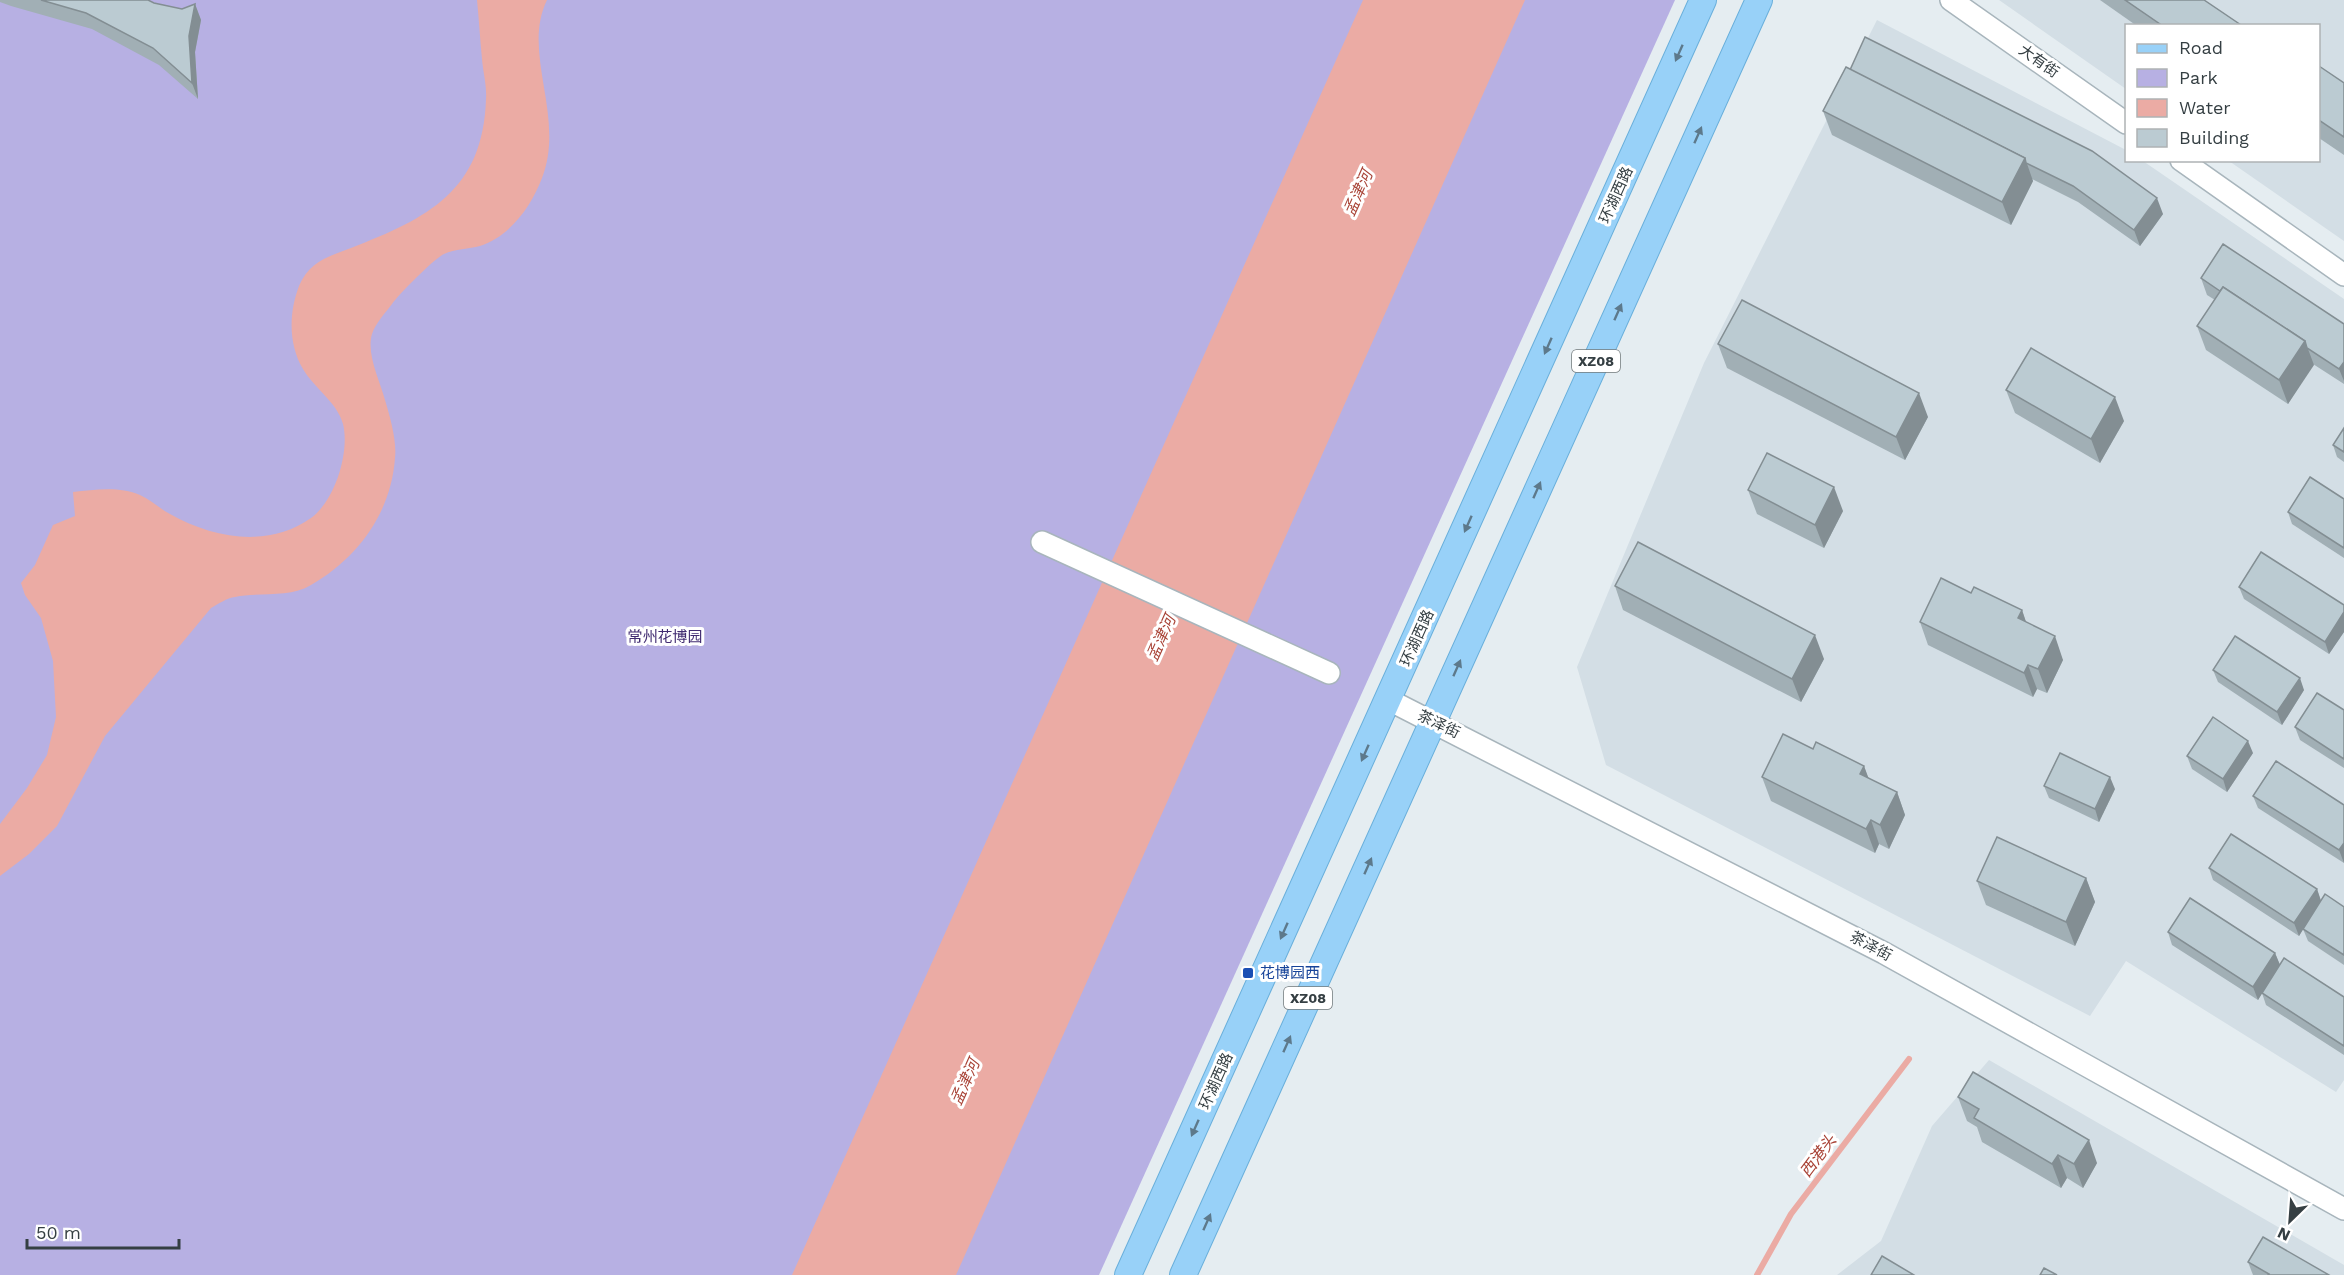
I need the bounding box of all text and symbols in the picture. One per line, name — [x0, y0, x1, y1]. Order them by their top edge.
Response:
legend — [2125, 24, 2320, 162]
text: Road — [2179, 37, 2223, 58]
street label: 大有街 — [2015, 41, 2063, 81]
one-way arrow — [1675, 45, 1684, 62]
text: Park — [2179, 67, 2218, 88]
text: Water — [2179, 97, 2231, 118]
one-way arrow — [1693, 125, 1703, 143]
text: Building — [2179, 127, 2249, 148]
water label: 孟津河 — [1340, 164, 1378, 219]
street label: 环湖西路 — [1596, 164, 1636, 226]
one-way arrow — [1613, 304, 1622, 321]
one-way arrow — [1543, 338, 1553, 356]
road number: XZ08 — [1572, 350, 1620, 372]
one-way arrow — [1533, 482, 1542, 499]
one-way arrow — [1463, 515, 1472, 533]
street label: 环湖西路 — [1397, 607, 1437, 669]
water label: 孟津河 — [1143, 609, 1181, 664]
park label: 常州花博园 — [627, 628, 703, 646]
one-way arrow — [1453, 659, 1462, 676]
street label: 茶泽街 — [1415, 706, 1463, 742]
one-way arrow — [1360, 745, 1369, 762]
one-way arrow — [1363, 858, 1372, 875]
one-way arrow — [1279, 922, 1288, 940]
street label: 茶泽街 — [1847, 927, 1895, 965]
place label: 花博园西 — [1260, 964, 1320, 982]
marker: 花博园西 — [1241, 966, 1255, 980]
road number: XZ08 — [1284, 987, 1332, 1009]
one-way arrow — [1283, 1035, 1293, 1053]
street label: 环湖西路 — [1196, 1050, 1236, 1112]
water label: 孟津河 — [947, 1053, 985, 1108]
one-way arrow — [1190, 1119, 1199, 1136]
water label: 西港头 — [1796, 1130, 1841, 1181]
north arrow — [2260, 1191, 2320, 1251]
scale bar — [27, 1212, 178, 1250]
one-way arrow — [1203, 1213, 1212, 1230]
text: 50 m — [36, 1222, 81, 1243]
text: N — [2274, 1223, 2293, 1245]

